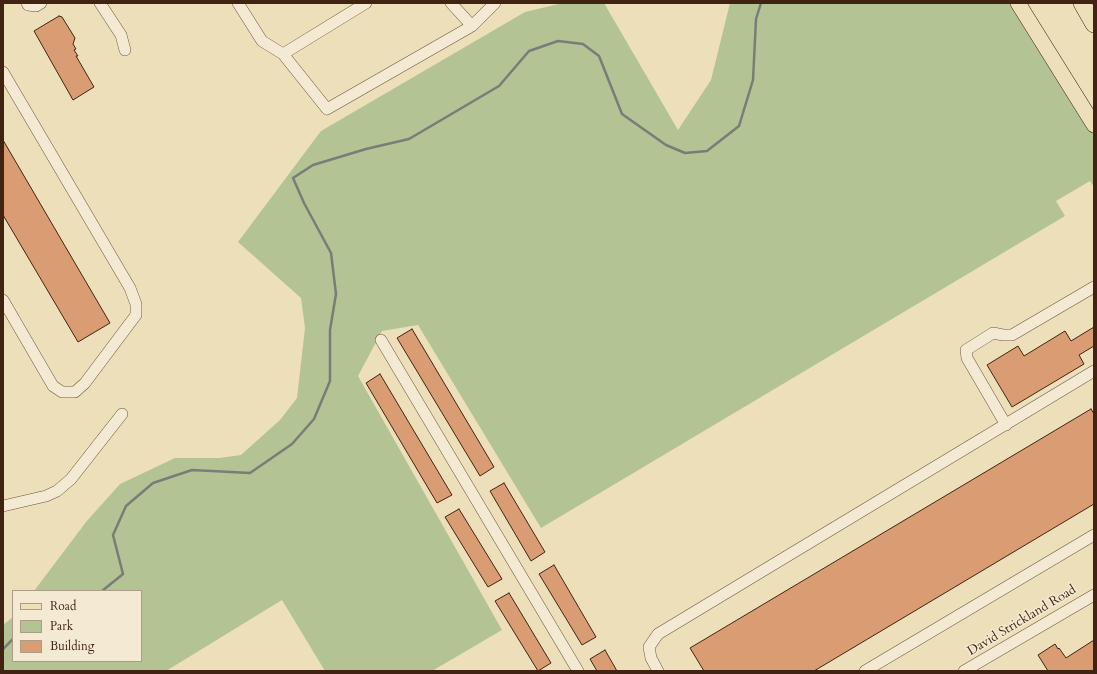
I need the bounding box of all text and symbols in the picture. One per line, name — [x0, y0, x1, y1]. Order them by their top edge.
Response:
street label: David Strickland Road — [965, 582, 1079, 660]
legend — [12, 590, 142, 662]
text: Road — [50, 598, 76, 614]
text: Park — [50, 618, 73, 634]
text: Building — [50, 638, 94, 654]

